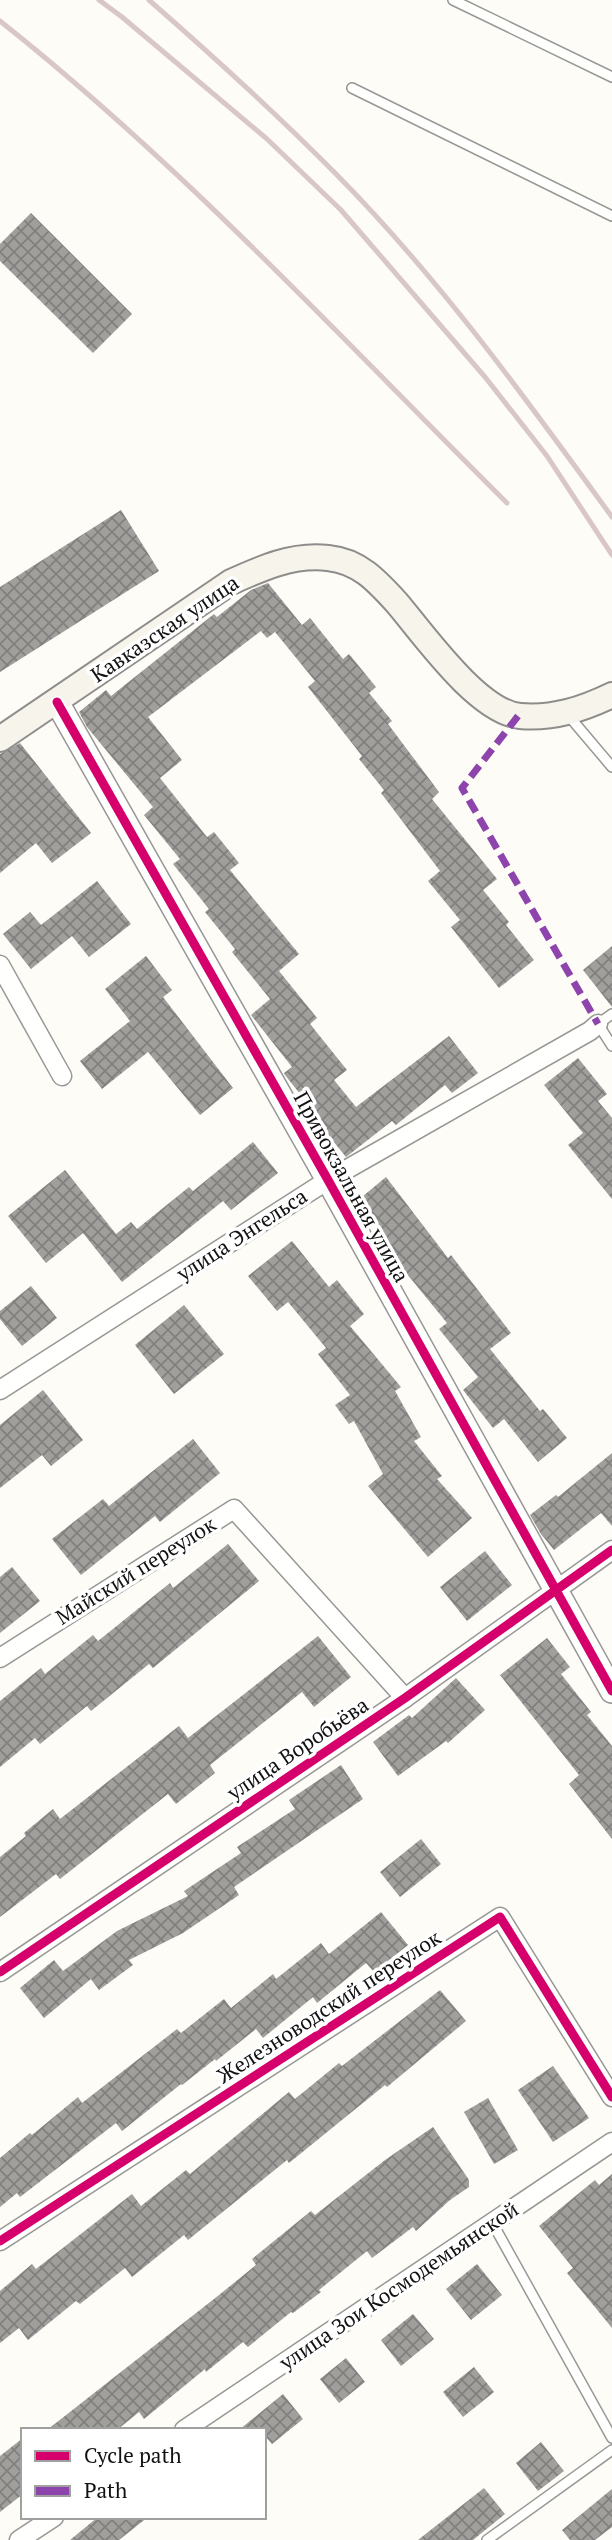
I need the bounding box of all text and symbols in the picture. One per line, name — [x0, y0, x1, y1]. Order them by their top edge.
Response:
street label: Кавказская улица — [85, 568, 244, 688]
street label: Привокзальная улица — [288, 1086, 416, 1287]
street label: улица Энгельса — [170, 1181, 313, 1287]
street label: Майский переулок — [50, 1509, 221, 1631]
street label: улица Воробьёва — [220, 1690, 374, 1806]
street label: Железноводский переулок — [211, 1923, 446, 2089]
street label: улица Зои Космодемьянской — [273, 2194, 524, 2376]
legend — [21, 2428, 266, 2519]
text: Cycle path — [84, 2441, 182, 2469]
text: Path — [84, 2476, 127, 2504]

